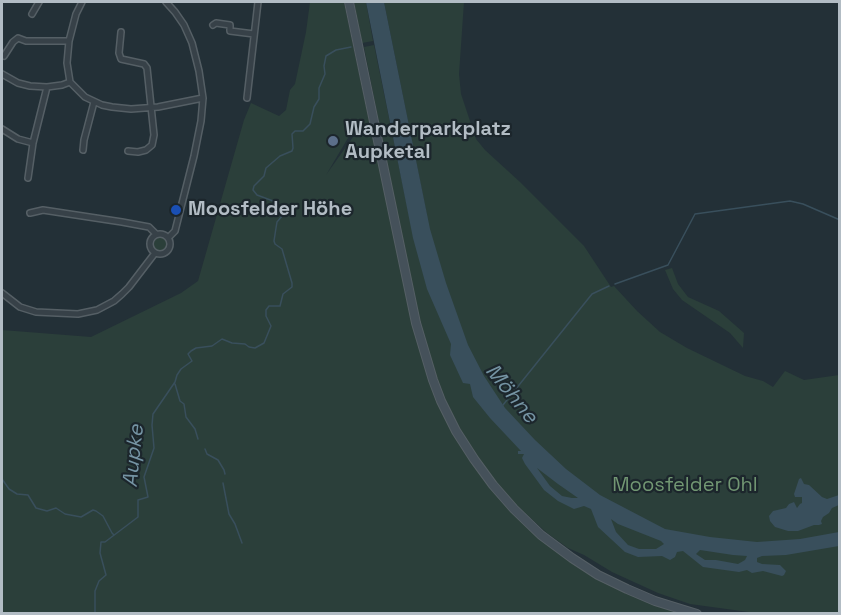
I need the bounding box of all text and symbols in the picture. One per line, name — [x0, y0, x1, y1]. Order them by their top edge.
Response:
place label: Wanderparkplatz Aupketal — [345, 118, 511, 165]
marker: Wanderparkplatz Aupketal — [326, 134, 340, 148]
place label: Moosfelder Höhe — [188, 198, 352, 222]
marker: Moosfelder Höhe — [169, 203, 183, 217]
water label: Möhne — [479, 359, 543, 429]
water label: Aupke — [118, 423, 150, 489]
park label: Moosfelder Ohl — [612, 474, 758, 498]

